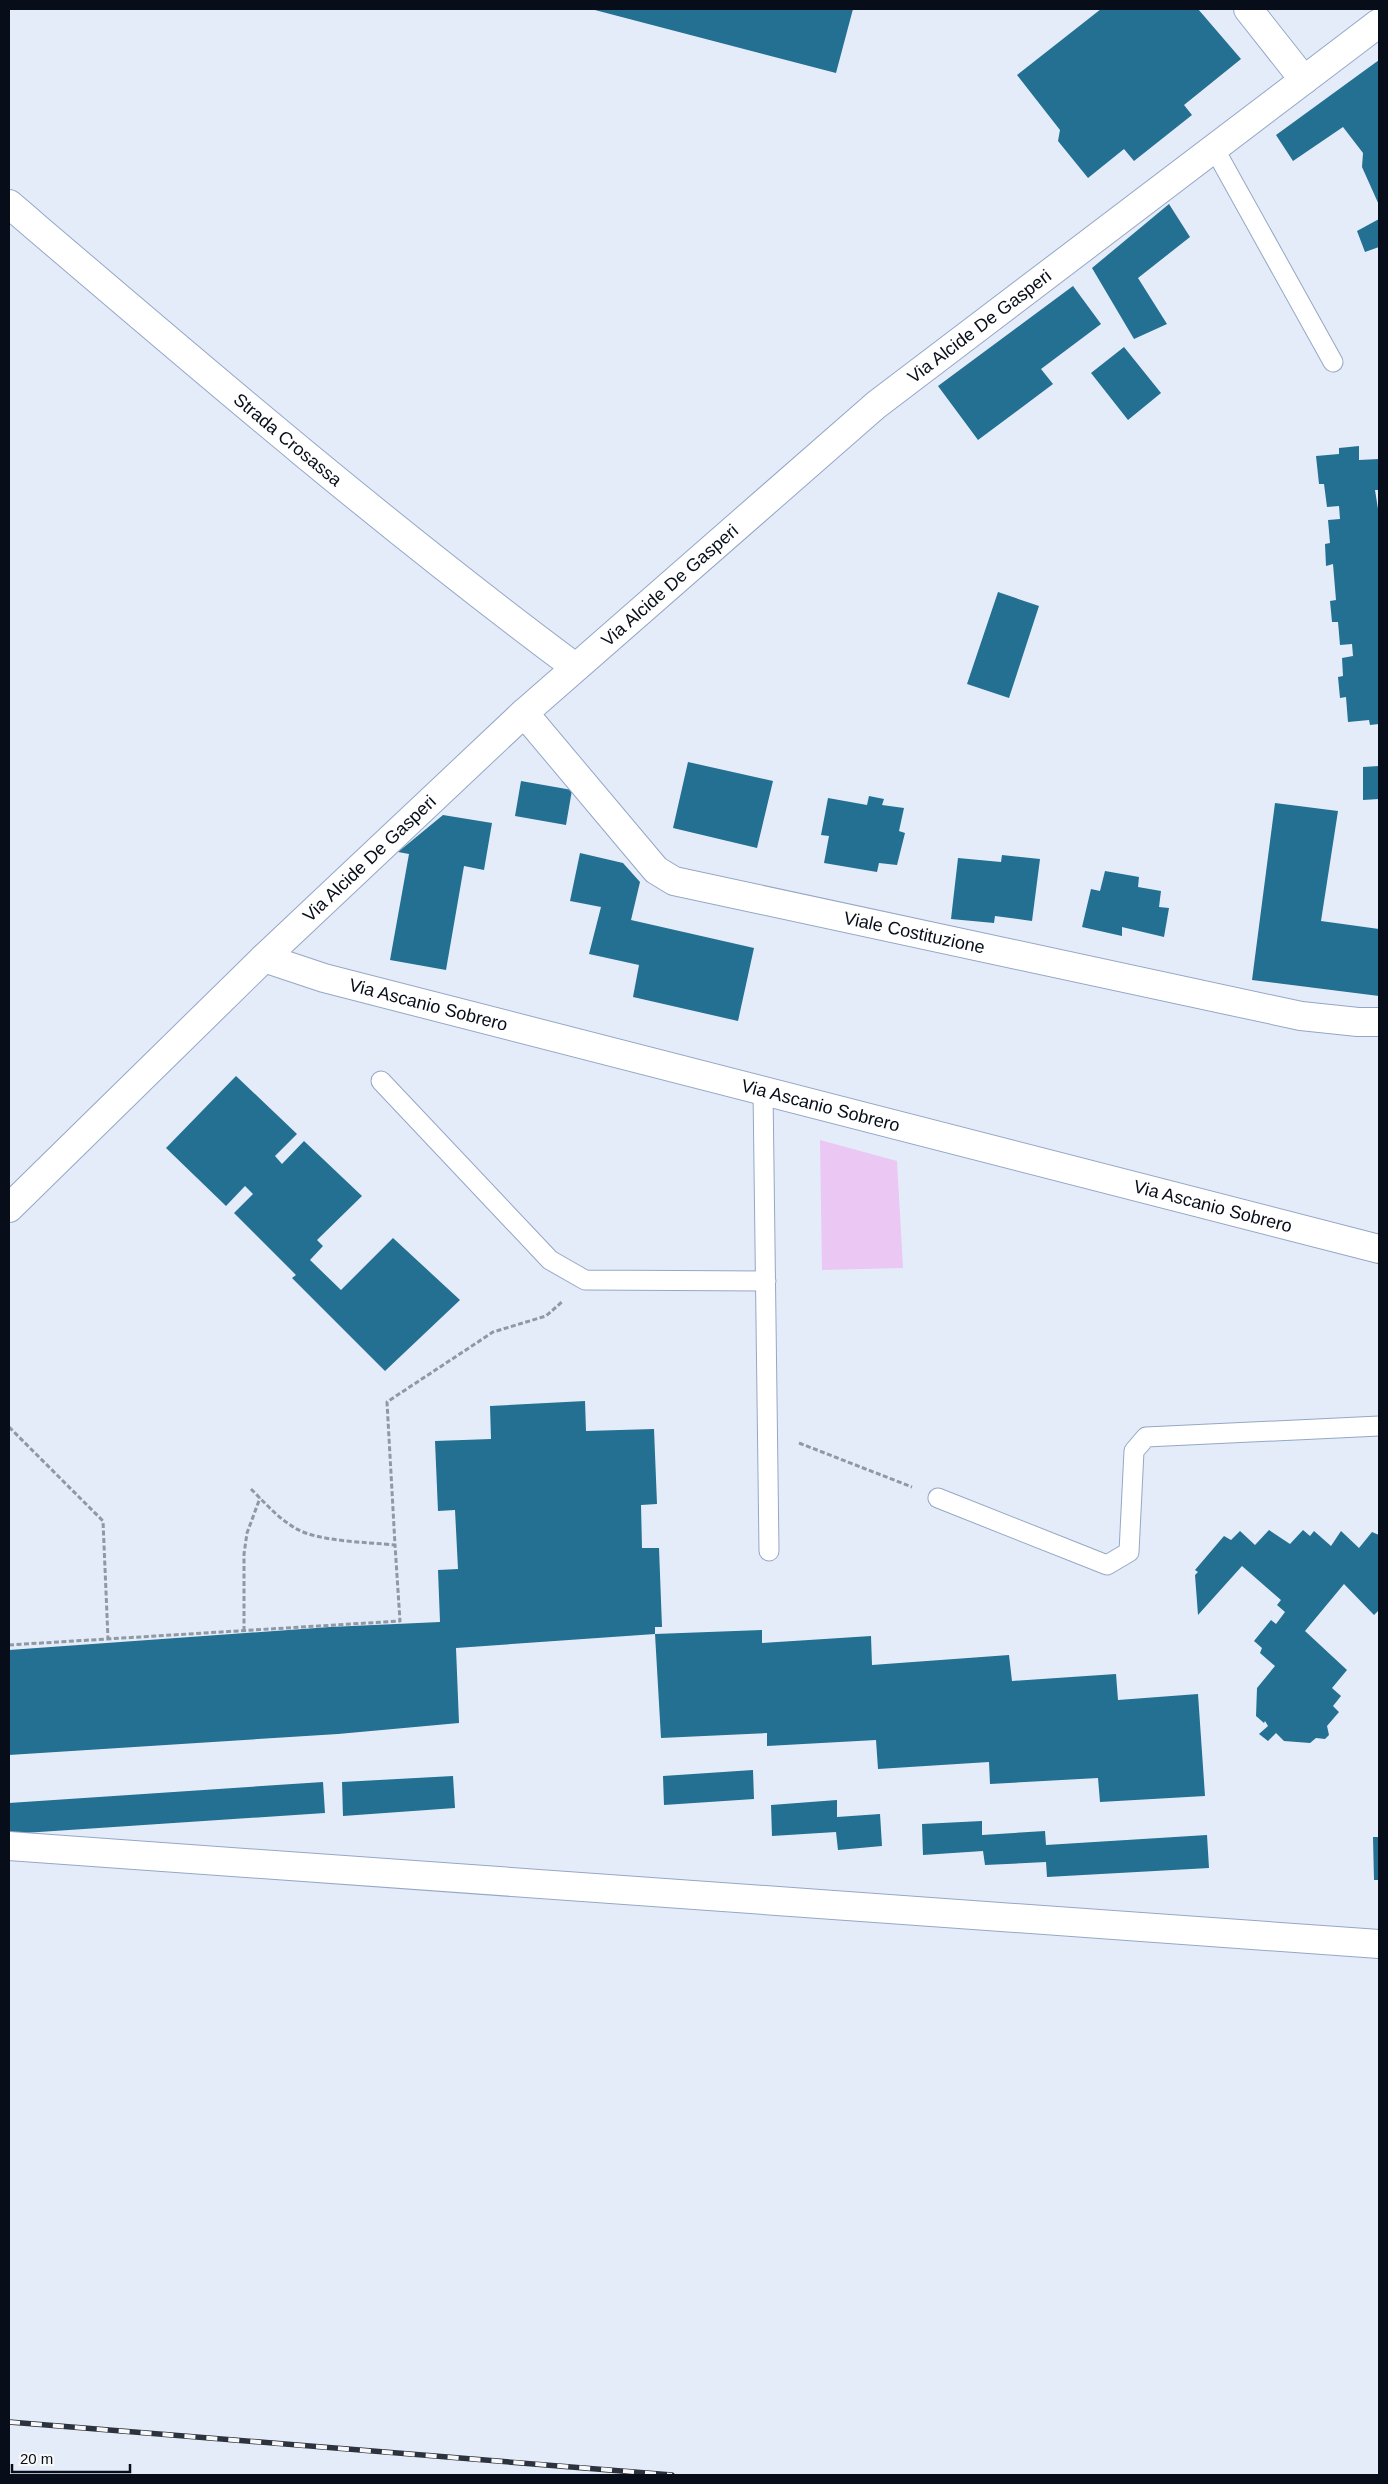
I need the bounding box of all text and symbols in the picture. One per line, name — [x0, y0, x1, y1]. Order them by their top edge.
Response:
street label: Via Alcide De Gasperi — [904, 266, 1055, 387]
street label: Strada Crosassa — [230, 389, 346, 491]
street label: Via Alcide De Gasperi — [597, 520, 742, 651]
street label: Via Alcide De Gasperi — [299, 791, 440, 926]
street label: Viale Costituzione — [842, 908, 987, 958]
street label: Via Ascanio Sobrero — [347, 975, 510, 1035]
street label: Via Ascanio Sobrero — [739, 1076, 902, 1136]
street label: Via Ascanio Sobrero — [1132, 1176, 1294, 1236]
scale bar — [12, 2442, 130, 2474]
text: 20 m — [20, 2450, 53, 2467]

